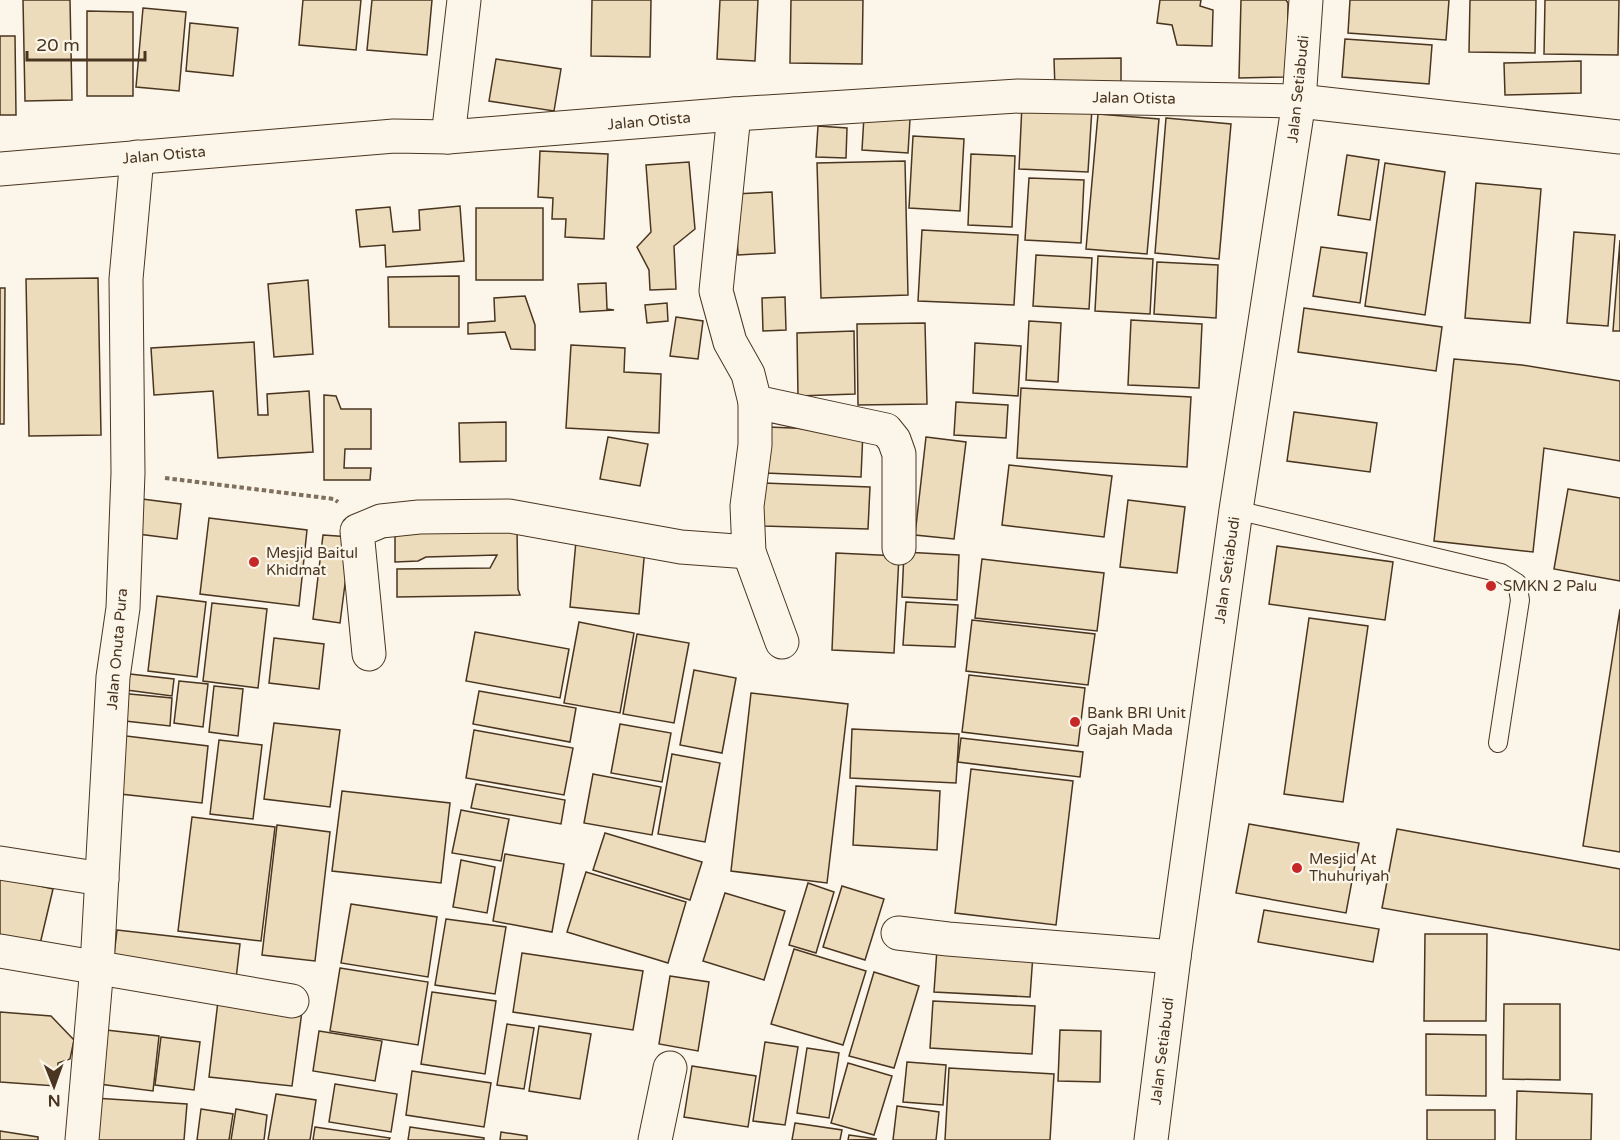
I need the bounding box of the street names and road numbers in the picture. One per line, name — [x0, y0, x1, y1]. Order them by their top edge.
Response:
street label: Jalan Setiabudi — [1283, 34, 1313, 144]
street label: Jalan Otista — [1092, 88, 1176, 108]
street label: Jalan Otista — [607, 108, 691, 134]
street label: Jalan Otista — [122, 142, 206, 168]
street label: Jalan Setiabudi — [1211, 515, 1243, 625]
street label: Jalan Onuta Pura — [103, 587, 131, 711]
street label: Jalan Setiabudi — [1146, 996, 1178, 1106]

